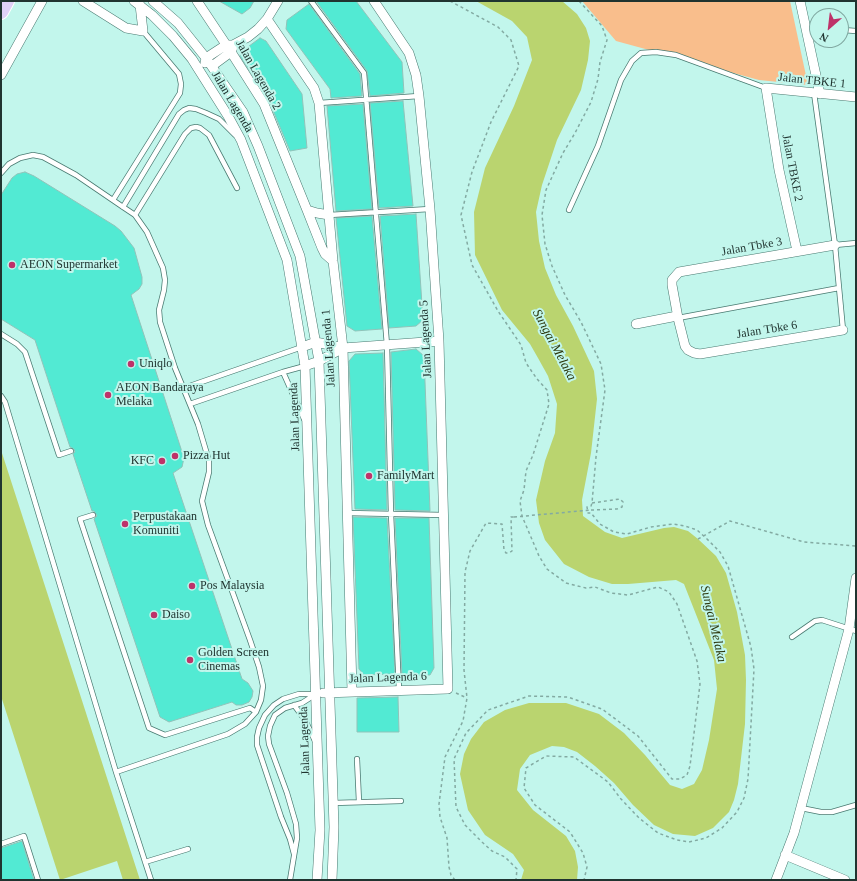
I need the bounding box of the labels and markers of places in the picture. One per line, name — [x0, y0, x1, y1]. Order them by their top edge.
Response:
place label: AEON Supermarket — [20, 258, 118, 272]
marker: AEON Supermarket — [7, 260, 17, 270]
place label: Uniqlo — [139, 357, 172, 371]
marker: Uniqlo — [126, 359, 136, 369]
place label: AEON Bandaraya Melaka — [116, 381, 204, 409]
marker: AEON Bandaraya Melaka — [103, 390, 113, 400]
place label: Pizza Hut — [183, 449, 230, 463]
marker: Pizza Hut — [170, 451, 180, 461]
place label: KFC — [131, 454, 154, 468]
marker: KFC — [157, 456, 167, 466]
place label: FamilyMart — [377, 469, 434, 483]
marker: FamilyMart — [364, 471, 374, 481]
place label: Perpustakaan Komuniti — [133, 510, 197, 538]
marker: Perpustakaan Komuniti — [120, 519, 130, 529]
place label: Pos Malaysia — [200, 579, 264, 593]
marker: Pos Malaysia — [187, 581, 197, 591]
place label: Daiso — [162, 608, 190, 622]
marker: Daiso — [149, 610, 159, 620]
place label: Golden Screen Cinemas — [198, 646, 269, 674]
marker: Golden Screen Cinemas — [185, 655, 195, 665]

